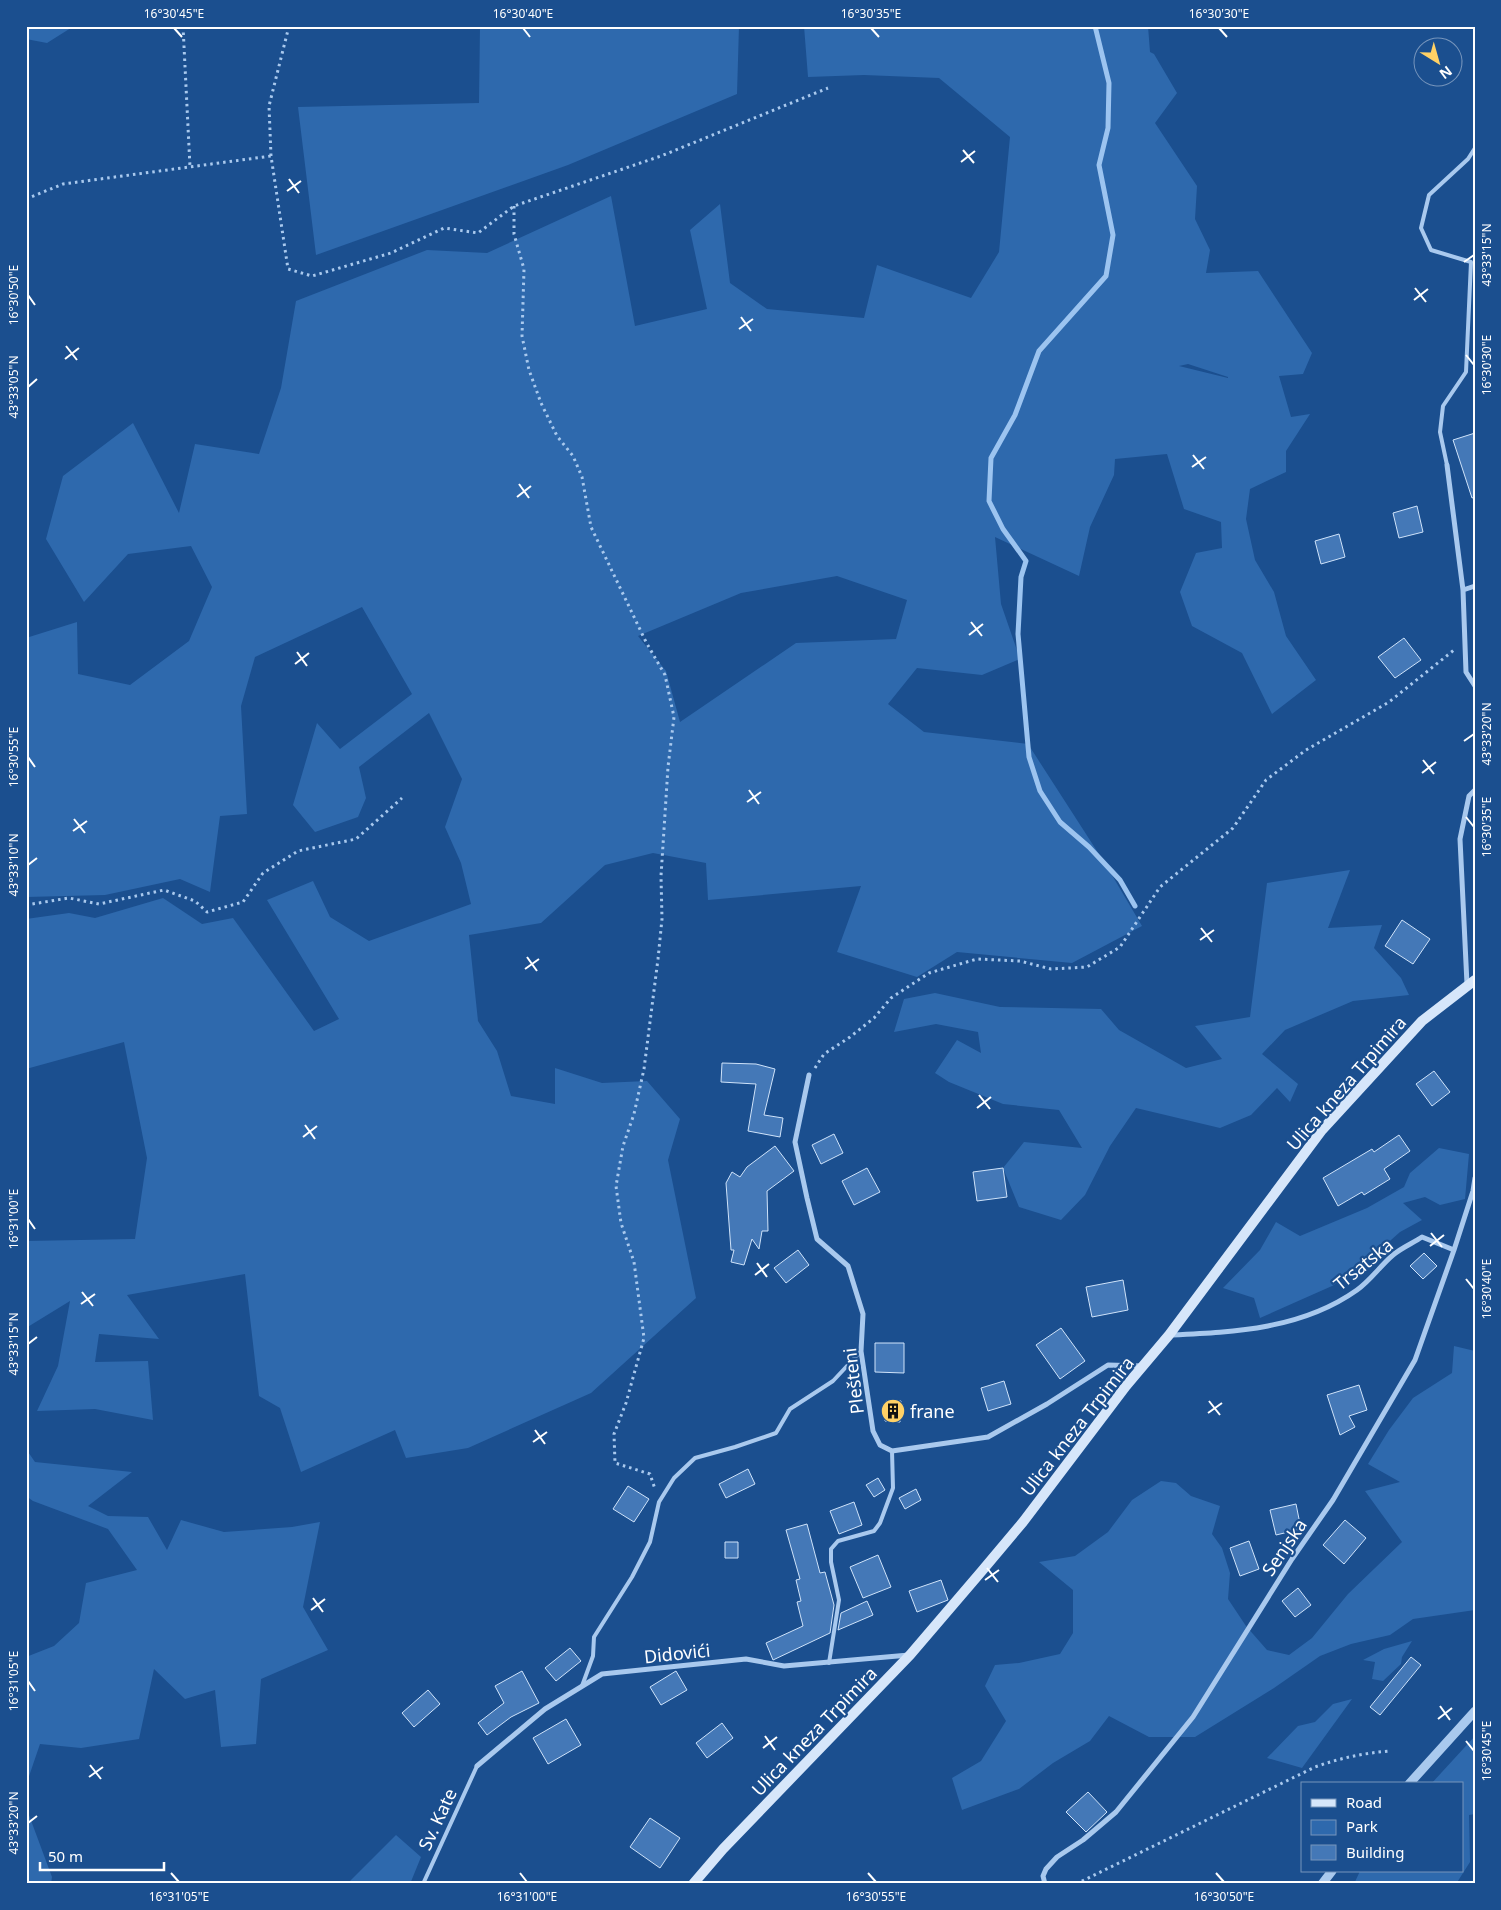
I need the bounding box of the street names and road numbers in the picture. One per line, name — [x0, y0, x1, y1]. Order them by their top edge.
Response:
street label: Ulica kneza Trpimira — [1281, 1011, 1411, 1155]
street label: Trsatska — [1328, 1233, 1398, 1295]
street label: Plešteni — [837, 1346, 869, 1416]
street label: Ulica kneza Trpimira — [1015, 1351, 1139, 1501]
street label: Senjska — [1256, 1514, 1312, 1580]
street label: Didovići — [643, 1638, 711, 1668]
street label: Ulica kneza Trpimira — [746, 1661, 882, 1801]
street label: Sv. Kate — [412, 1784, 462, 1854]

